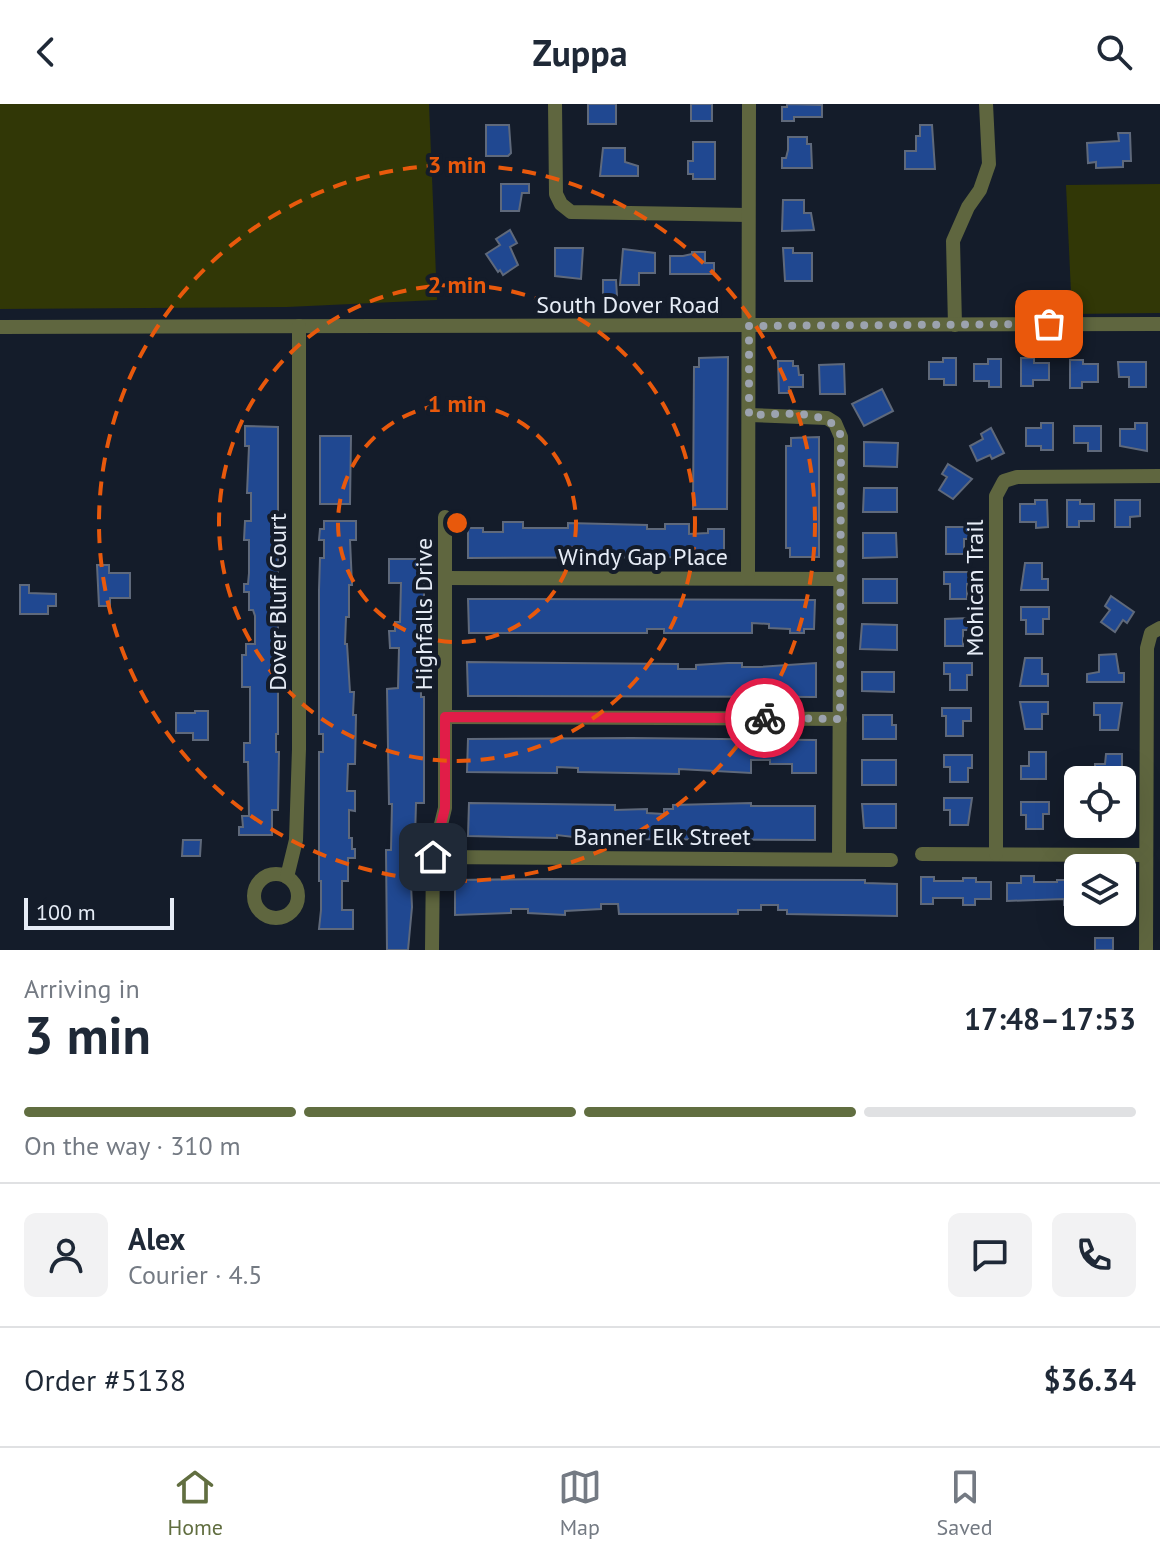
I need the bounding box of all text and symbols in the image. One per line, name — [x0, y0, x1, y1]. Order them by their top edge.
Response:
text: Zuppa — [532, 29, 628, 76]
icon: back — [24, 30, 68, 74]
icon: search — [1092, 30, 1136, 74]
text: 3 min — [428, 149, 486, 180]
text: 2 min — [428, 269, 486, 300]
street label: South Dover Road — [536, 289, 720, 320]
pin — [1015, 290, 1083, 358]
icon: bag — [1027, 302, 1071, 346]
text: 1 min — [428, 388, 486, 419]
centre of rings — [443, 509, 471, 537]
street label: Dover Bluff Court — [262, 513, 293, 691]
street label: Mohican Trail — [959, 519, 990, 657]
street label: Highfalls Drive — [408, 538, 439, 690]
street label: Windy Gap Place — [558, 541, 728, 572]
courier — [725, 678, 805, 758]
icon: bike — [743, 696, 787, 740]
map controls — [1064, 766, 1136, 926]
button: locate — [1064, 766, 1136, 838]
street label: Banner Elk Street — [573, 821, 751, 852]
pin — [399, 823, 467, 891]
icon: home — [411, 835, 455, 879]
button: layers — [1064, 854, 1136, 926]
scale bar — [24, 894, 174, 930]
text: 100 m — [36, 898, 96, 926]
text: Arriving in — [24, 972, 140, 1005]
text: 17:48–17:53 — [964, 999, 1136, 1038]
text: 3 min — [24, 1001, 151, 1068]
text: On the way · 310 m — [24, 1129, 241, 1162]
button: person — [24, 1213, 108, 1297]
button: chat — [948, 1213, 1032, 1297]
button: phone — [1052, 1213, 1136, 1297]
text: Alex — [128, 1219, 185, 1258]
text: Courier · 4.5 — [128, 1258, 262, 1291]
text: Order #5138 — [24, 1360, 186, 1399]
text: $36.34 — [1044, 1360, 1136, 1399]
tab: Home — [167, 1465, 223, 1541]
tab: Map — [558, 1465, 602, 1541]
tab: Saved — [937, 1465, 993, 1541]

